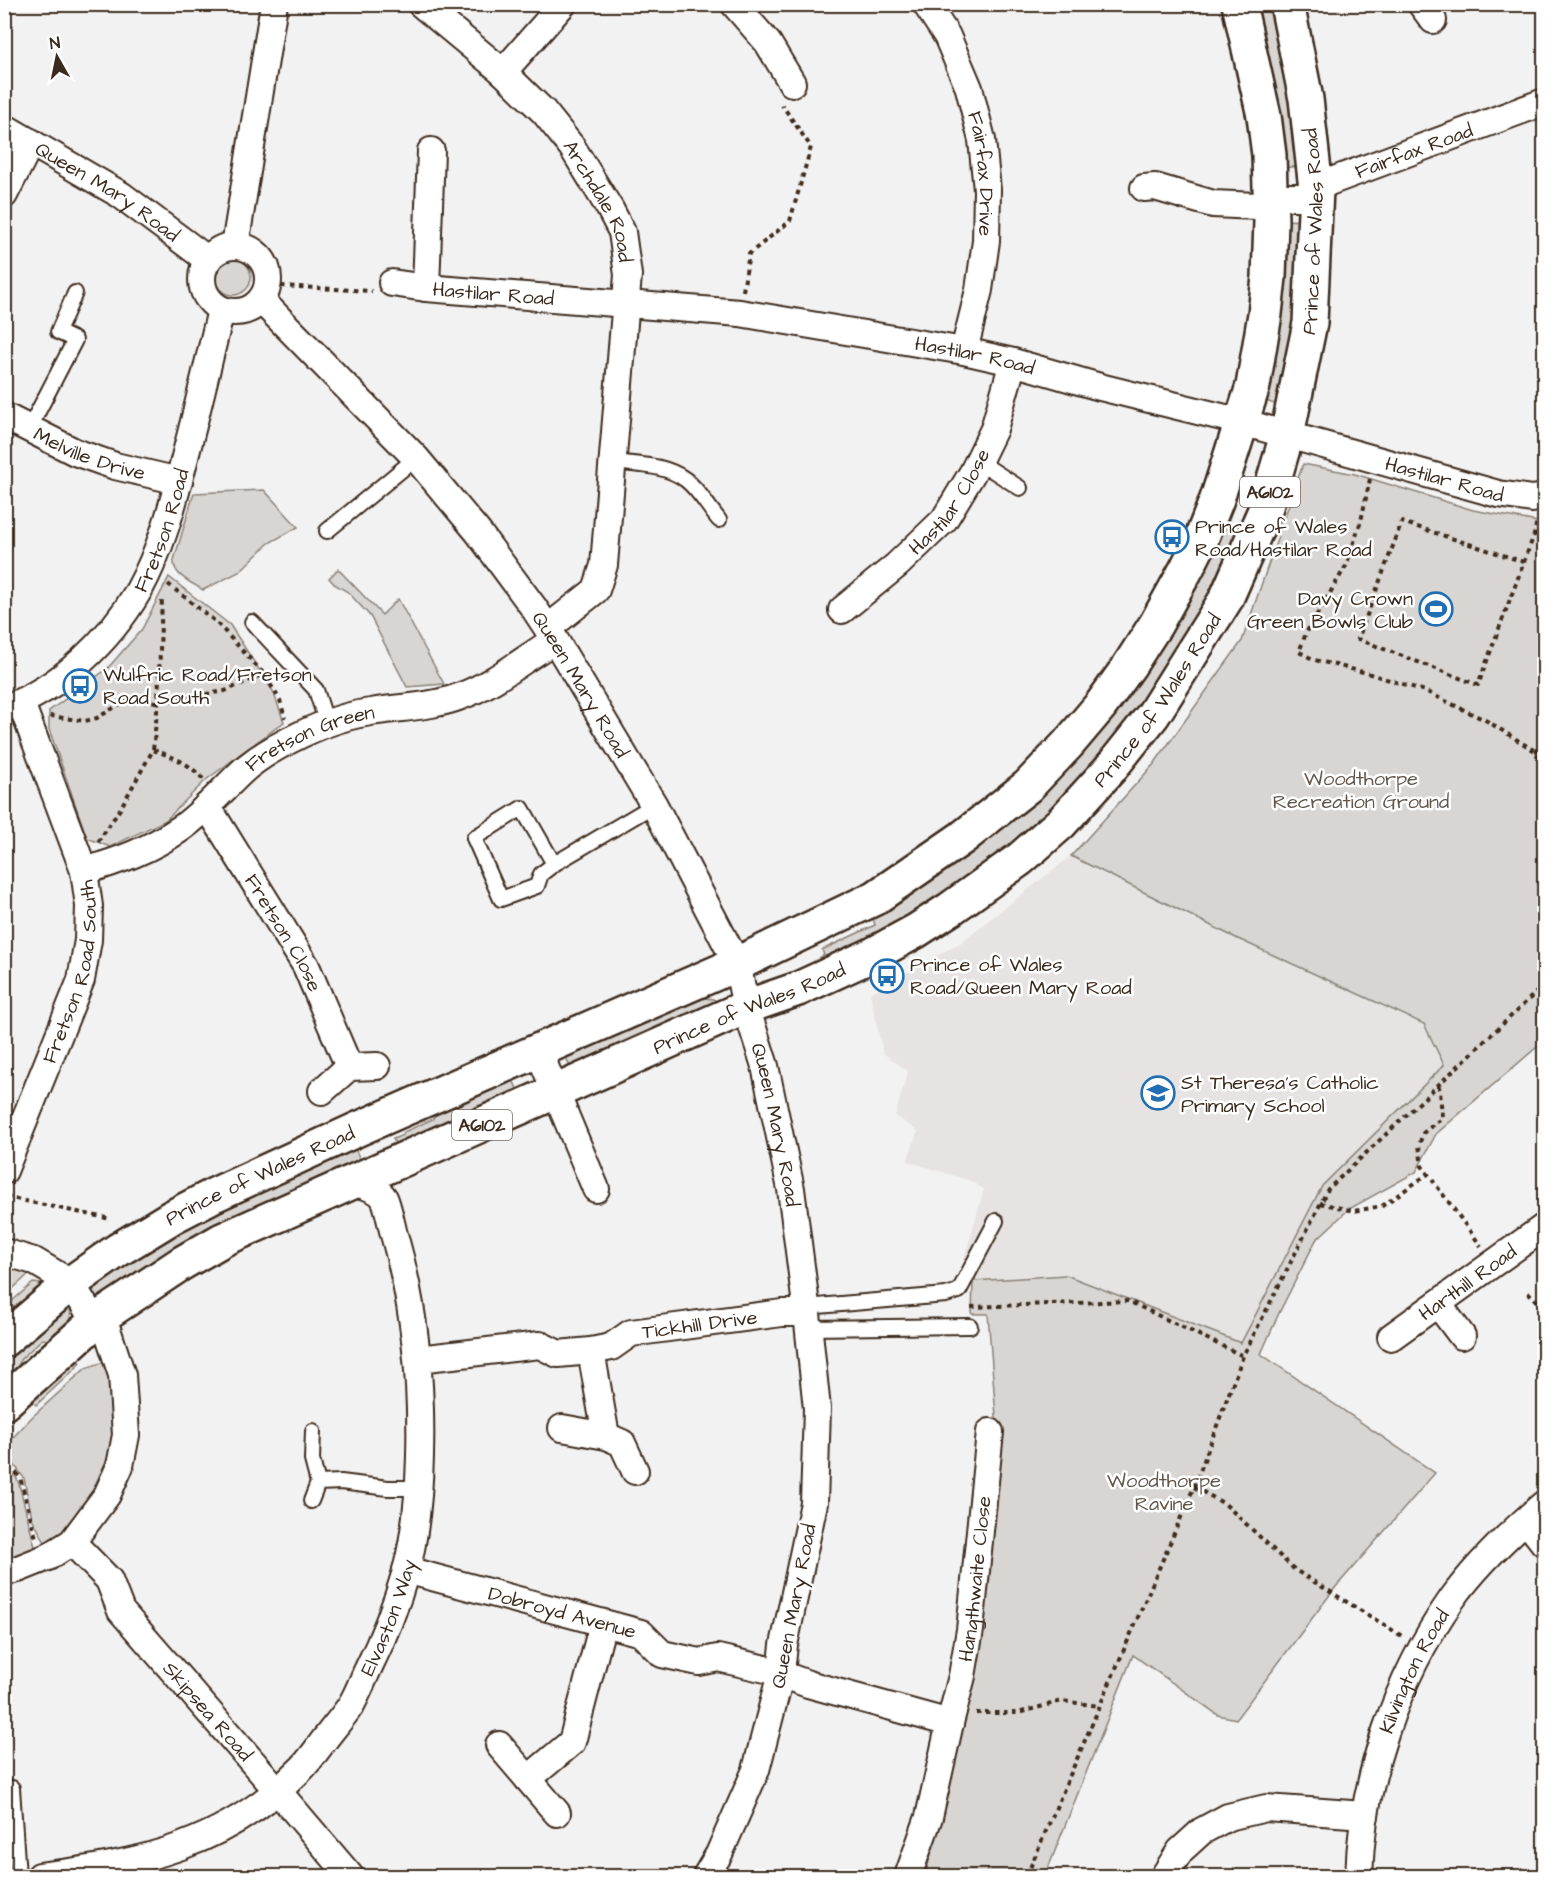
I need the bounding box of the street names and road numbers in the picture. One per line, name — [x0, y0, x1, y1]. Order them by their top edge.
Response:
street label: Fairfax Drive — [960, 108, 1000, 237]
street label: Fairfax Road — [1351, 117, 1477, 186]
street label: Prince of Wales Road — [1295, 127, 1331, 337]
street label: Queen Mary Road — [30, 135, 185, 249]
street label: Archdale Road — [556, 135, 639, 264]
street label: Hastilar Road — [432, 276, 555, 313]
street label: Hastilar Road — [913, 330, 1038, 383]
street label: Melville Drive — [29, 420, 148, 488]
street label: Hastilar Close — [903, 444, 997, 562]
street label: Hastilar Road — [1382, 450, 1505, 510]
street label: Fretson Road — [127, 466, 196, 597]
road number: A6102 — [1240, 477, 1300, 507]
street label: Queen Mary Road — [525, 606, 636, 763]
street label: Prince of Wales Road — [1087, 608, 1229, 794]
street label: Fretson Green — [240, 699, 376, 779]
street label: Fretson Close — [237, 869, 328, 996]
street label: Fretson Road South — [36, 878, 104, 1068]
street label: Prince of Wales Road — [649, 956, 850, 1062]
street label: Queen Mary Road — [743, 1039, 806, 1208]
road number: A6102 — [452, 1110, 512, 1140]
street label: Prince of Wales Road — [161, 1119, 359, 1233]
street label: Harthill Road — [1413, 1238, 1523, 1328]
street label: Tickhill Drive — [640, 1303, 759, 1346]
street label: Hangthwaite Close — [952, 1495, 998, 1664]
street label: Queen Mary Road — [764, 1522, 825, 1691]
street label: Elvaston Way — [354, 1556, 424, 1681]
street label: Dobroyd Avenue — [485, 1580, 639, 1646]
street label: Kilvington Road — [1373, 1604, 1457, 1737]
street label: Skipsea Road — [156, 1656, 259, 1768]

